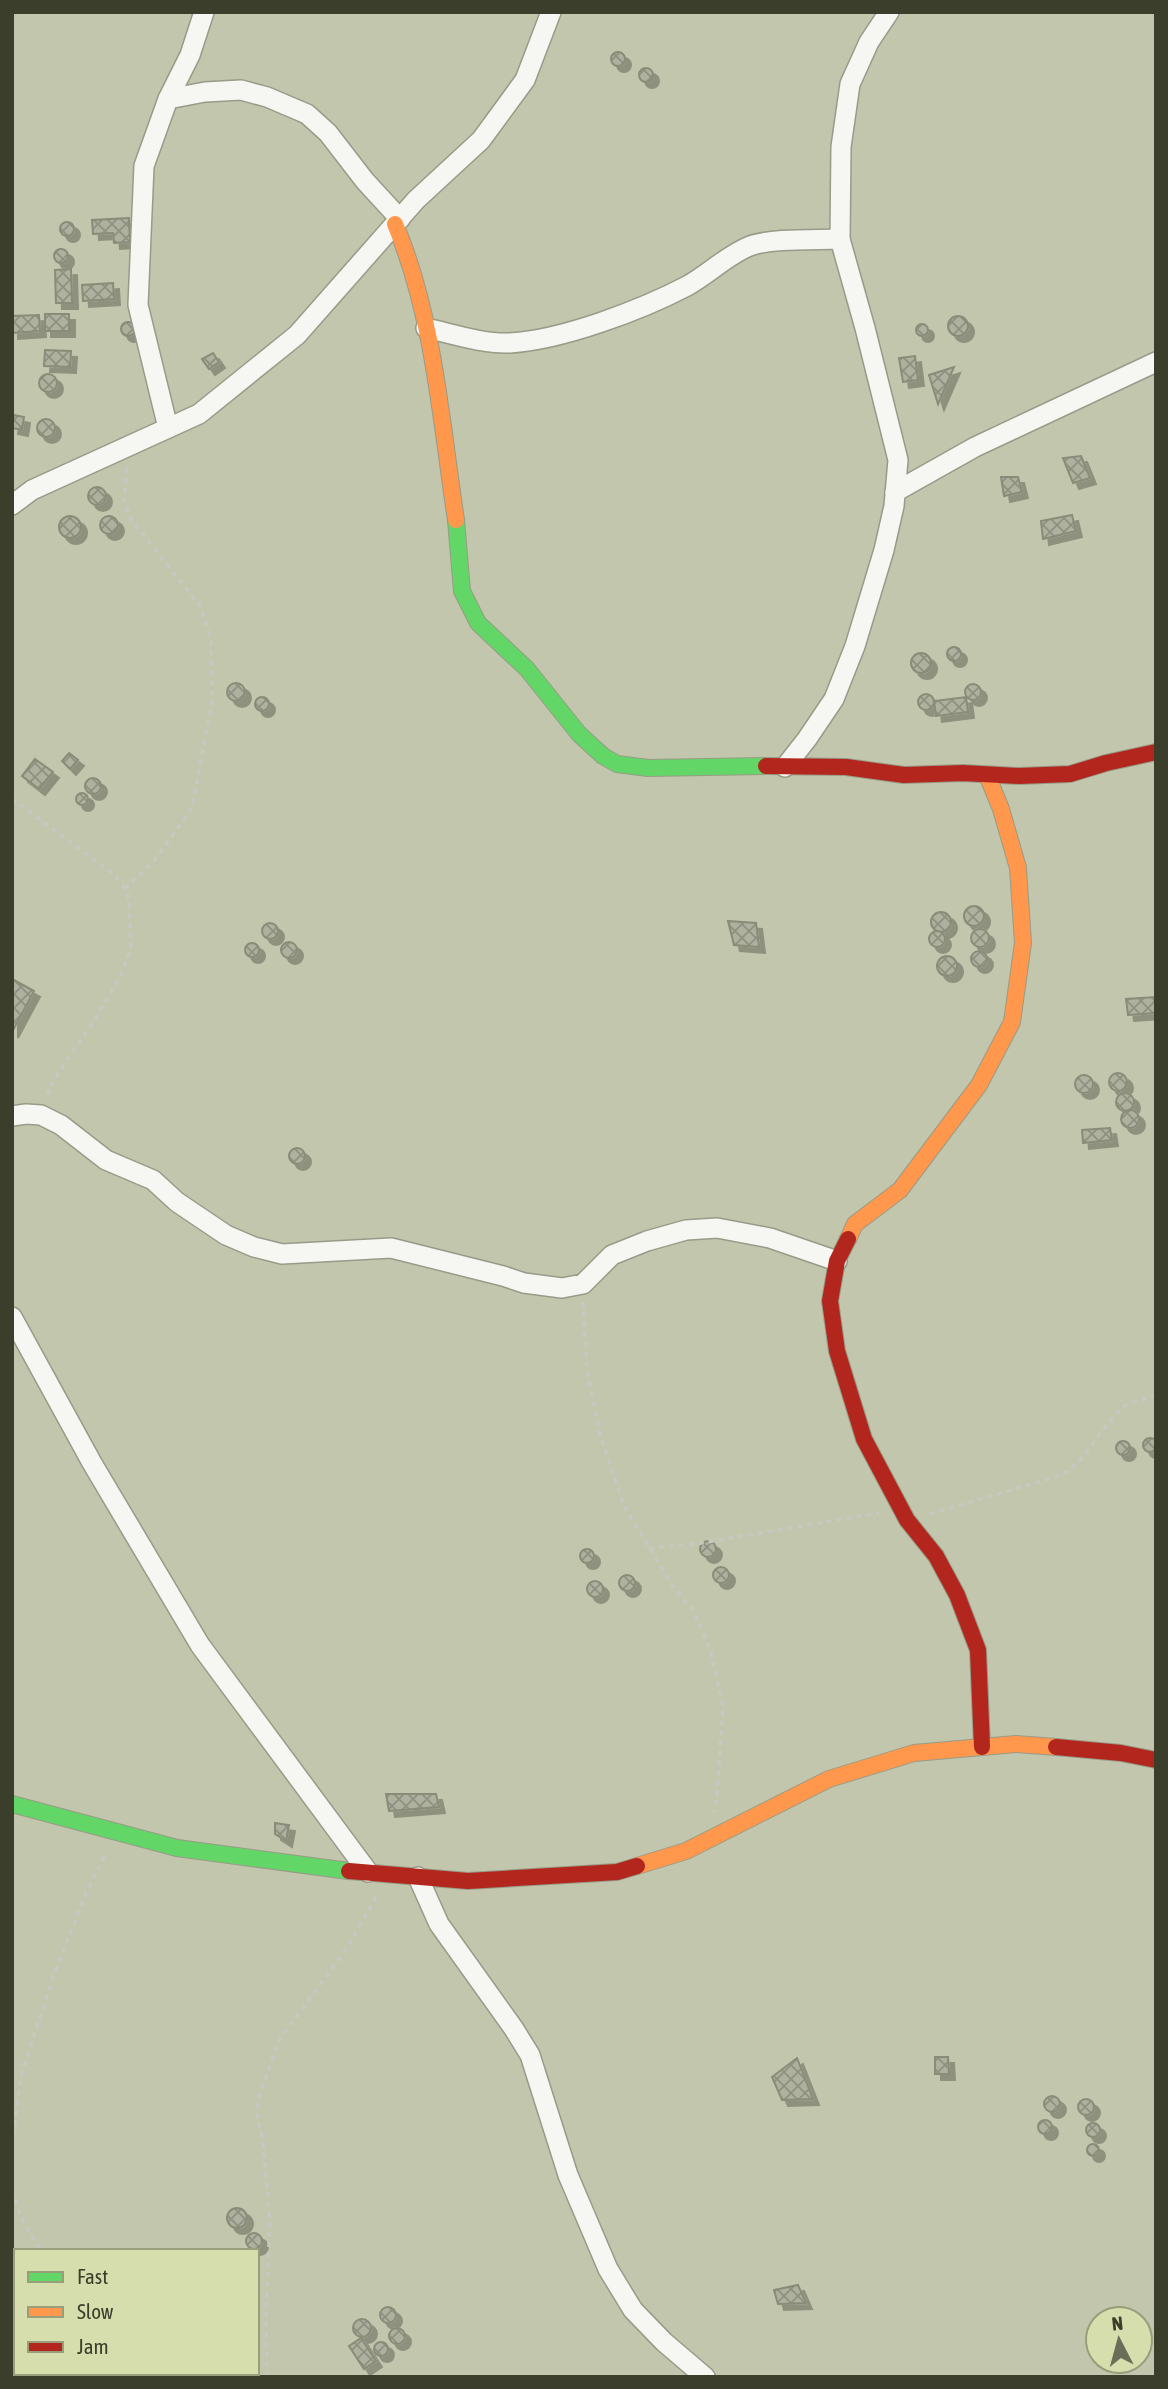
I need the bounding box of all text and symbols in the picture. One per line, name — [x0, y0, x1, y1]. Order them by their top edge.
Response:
legend — [14, 2249, 259, 2375]
text: Fast — [77, 2264, 108, 2288]
text: Slow — [77, 2299, 114, 2323]
north arrow — [1084, 2305, 1154, 2375]
text: N — [1110, 2312, 1124, 2335]
text: Jam — [77, 2334, 109, 2358]

